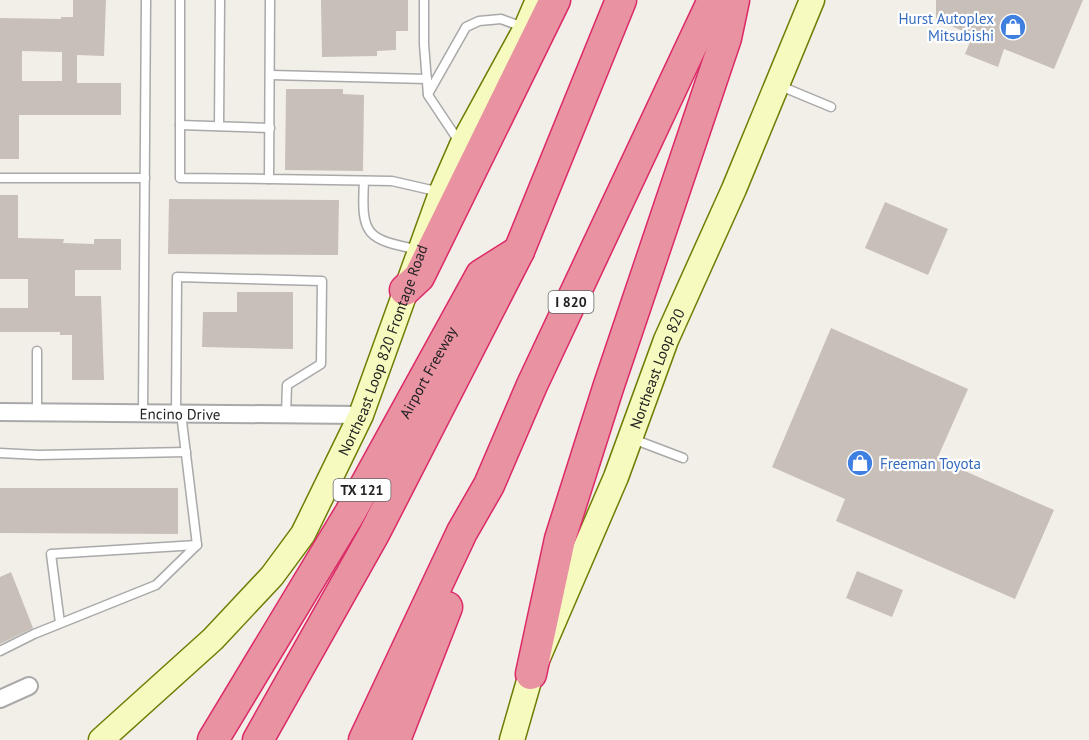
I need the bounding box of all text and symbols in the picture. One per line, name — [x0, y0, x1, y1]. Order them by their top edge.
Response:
place label: Hurst Autoplex Mitsubishi — [898, 9, 994, 45]
shop icon: Hurst Autoplex Mitsubishi — [998, 12, 1028, 42]
street label: Northeast Loop 820 Frontage Road — [333, 242, 431, 459]
road number: I 820 — [548, 291, 594, 313]
street label: Northeast Loop 820 — [625, 306, 688, 431]
street label: Airport Freeway — [395, 323, 460, 421]
street label: Encino Drive — [139, 404, 221, 423]
shop icon: Freeman Toyota — [845, 448, 875, 478]
place label: Freeman Toyota — [880, 454, 981, 473]
road number: TX 121 — [334, 479, 391, 501]

